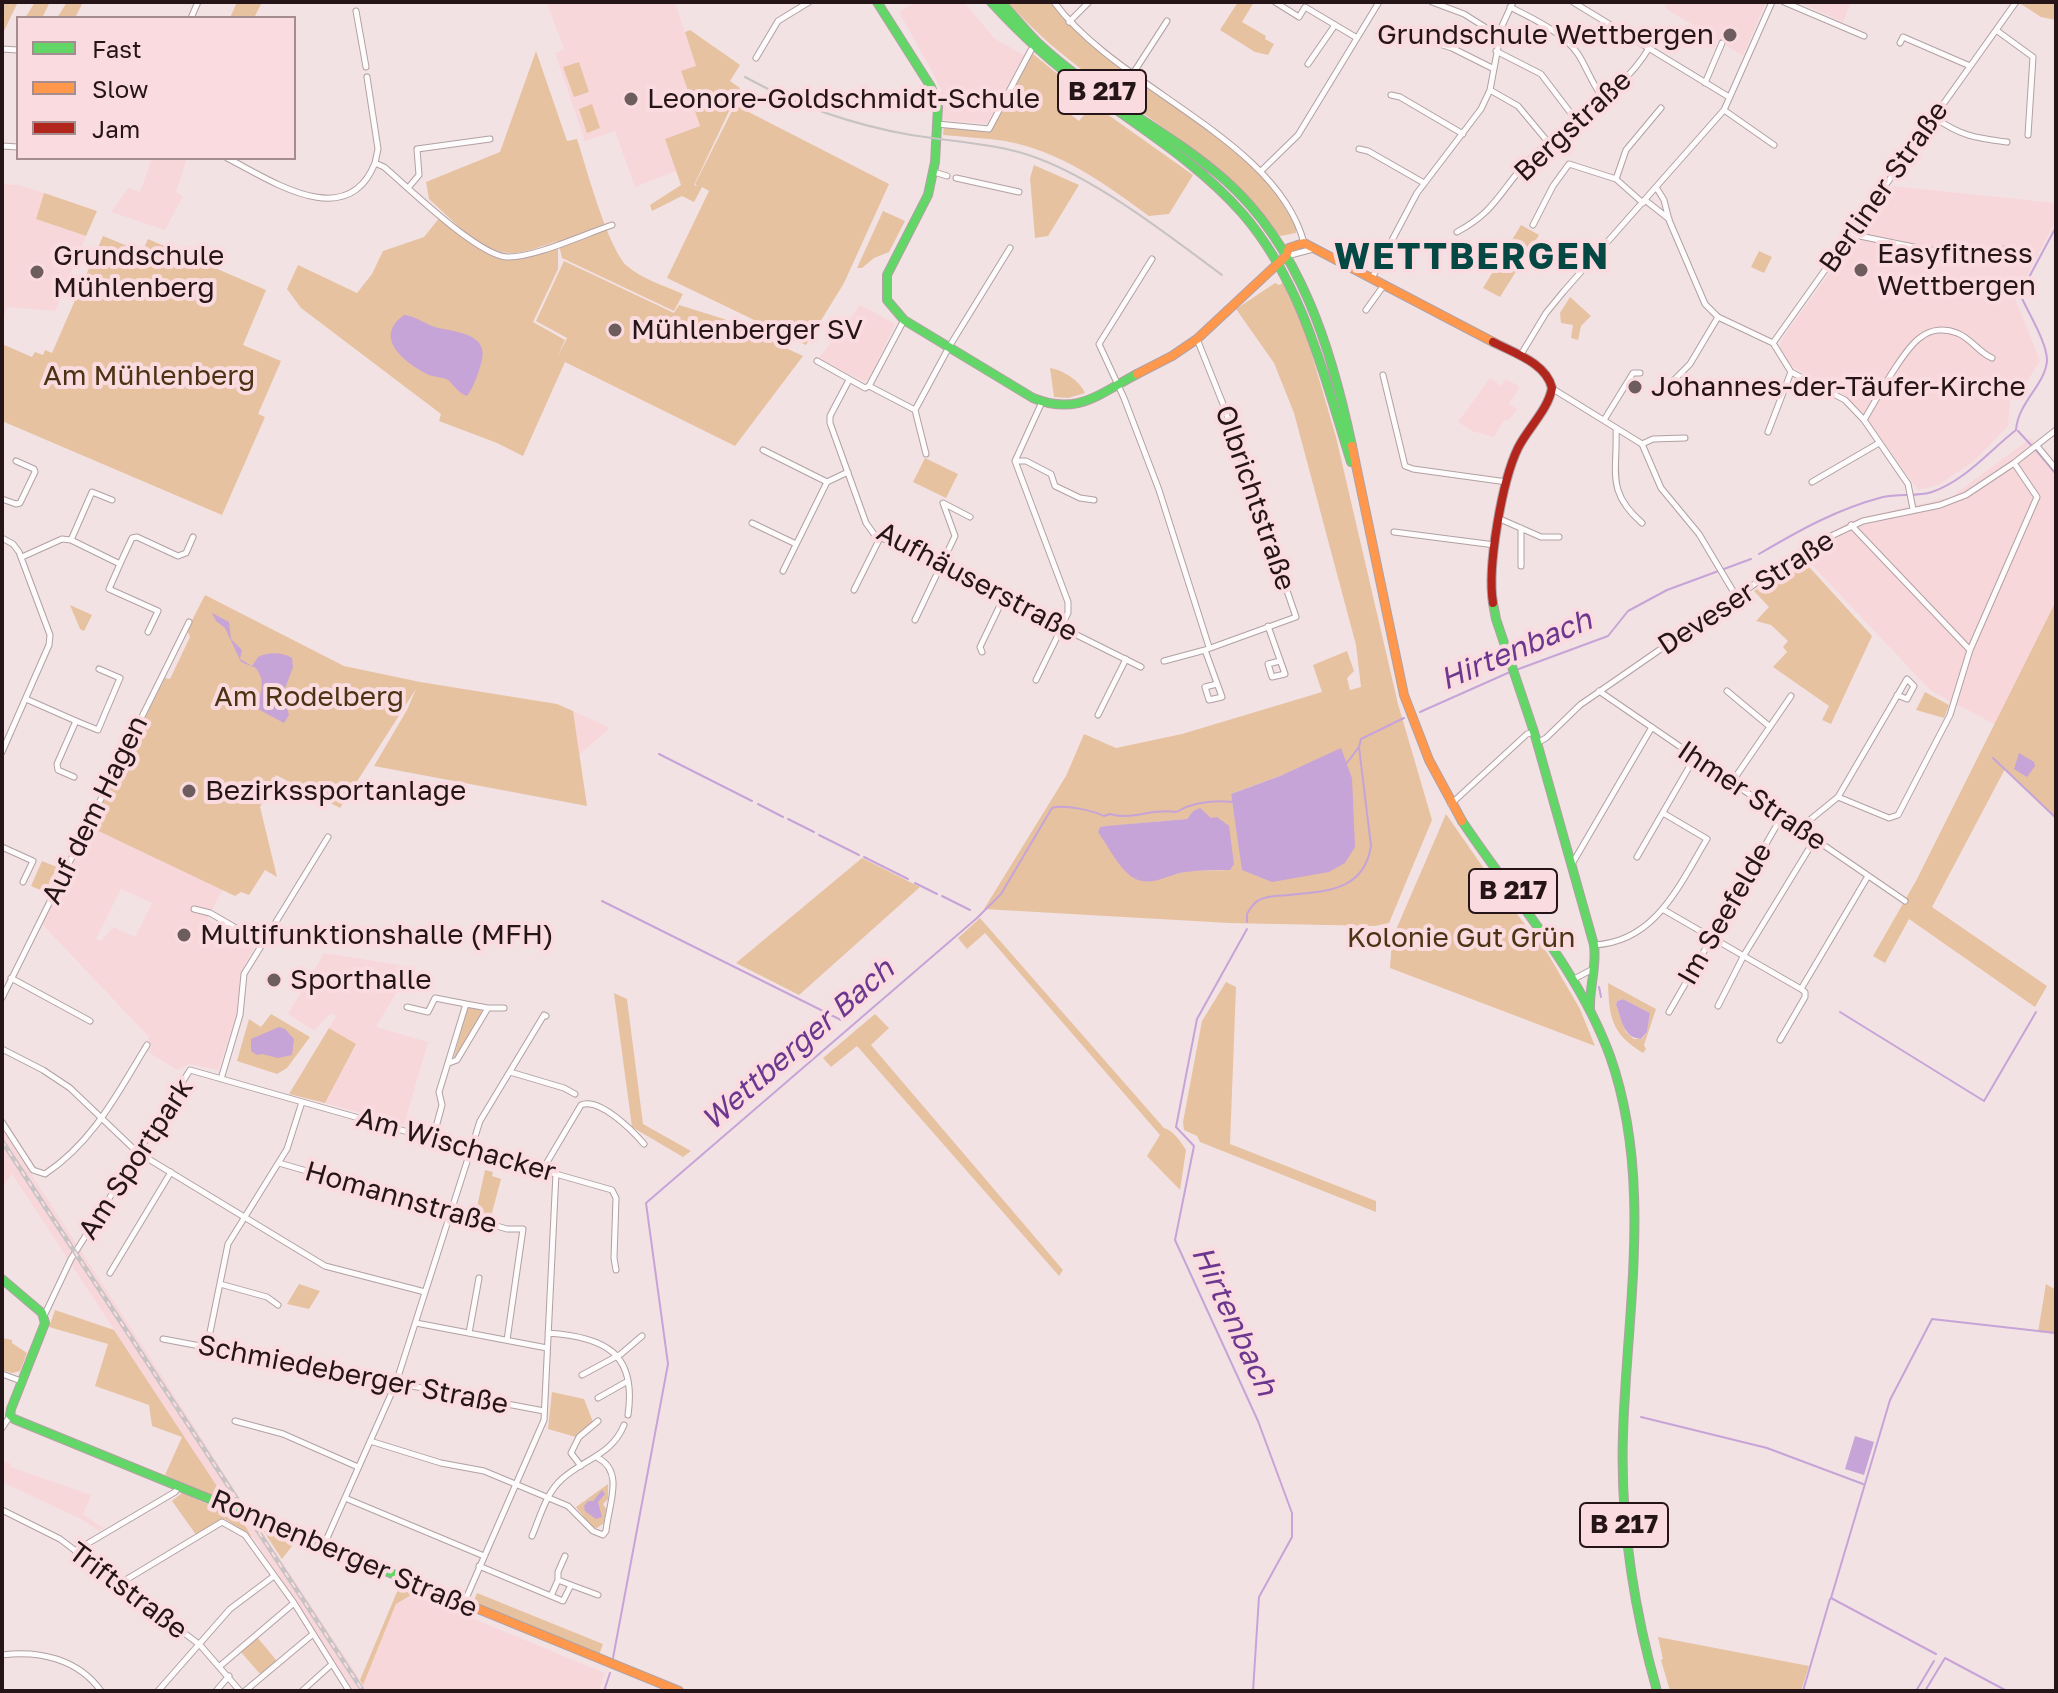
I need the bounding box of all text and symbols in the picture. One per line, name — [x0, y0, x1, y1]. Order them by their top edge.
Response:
legend — [16, 16, 296, 160]
place label: Grundschule Wettbergen — [1377, 18, 1714, 52]
marker: Grundschule Wettbergen — [1721, 26, 1739, 44]
text: Fast — [92, 34, 142, 63]
street label: Bergstraße — [1507, 63, 1639, 189]
road number: B 217 — [1058, 70, 1146, 114]
text: Slow — [92, 74, 148, 103]
place label: Leonore-Goldschmidt-Schule — [647, 82, 1040, 116]
marker: Leonore-Goldschmidt-Schule — [622, 90, 640, 108]
street label: Berliner Straße — [1813, 95, 1955, 279]
text: Jam — [92, 114, 140, 143]
district label: WETTBERGEN — [1334, 236, 1610, 280]
place label: Easyfitness Wettbergen — [1877, 237, 2036, 303]
place label: Grundschule Mühlenberg — [53, 239, 224, 305]
marker: Easyfitness Wettbergen — [1852, 261, 1870, 279]
marker: Grundschule Mühlenberg — [28, 263, 46, 281]
place label: Mühlenberger SV — [631, 313, 863, 347]
marker: Mühlenberger SV — [606, 321, 624, 339]
park label: Am Mühlenberg — [43, 359, 255, 393]
place label: Johannes-der-Täufer-Kirche — [1651, 370, 2026, 404]
marker: Johannes-der-Täufer-Kirche — [1626, 378, 1644, 396]
street label: Olbrichtstraße — [1208, 401, 1302, 595]
street label: Aufhäuserstraße — [871, 515, 1083, 649]
street label: Deveser Straße — [1652, 524, 1840, 662]
water label: Hirtenbach — [1435, 602, 1597, 698]
park label: Am Rodelberg — [214, 680, 404, 714]
street label: Auf dem Hagen — [35, 710, 155, 910]
street label: Ihmer Straße — [1671, 734, 1833, 858]
place label: Bezirkssportanlage — [205, 774, 466, 808]
marker: Bezirkssportanlage — [180, 782, 198, 800]
street label: Im Seefelde — [1671, 837, 1779, 991]
road number: B 217 — [1469, 869, 1557, 913]
place label: Multifunktionshalle (MFH) — [200, 918, 554, 952]
park label: Kolonie Gut Grün — [1347, 921, 1575, 955]
marker: Multifunktionshalle (MFH) — [175, 926, 193, 944]
water label: Wettberger Bach — [695, 952, 901, 1138]
place label: Sporthalle — [290, 963, 432, 997]
marker: Sporthalle — [265, 971, 283, 989]
street label: Am Sportpark — [72, 1072, 200, 1246]
street label: Am Wischacker — [352, 1100, 560, 1190]
street label: Homannstraße — [301, 1155, 501, 1241]
water label: Hirtenbach — [1184, 1240, 1284, 1402]
street label: Schmiedeberger Straße — [195, 1328, 511, 1422]
street label: Ronnenberger Straße — [206, 1483, 482, 1625]
road number: B 217 — [1580, 1503, 1668, 1547]
street label: Triftstraße — [62, 1535, 194, 1647]

